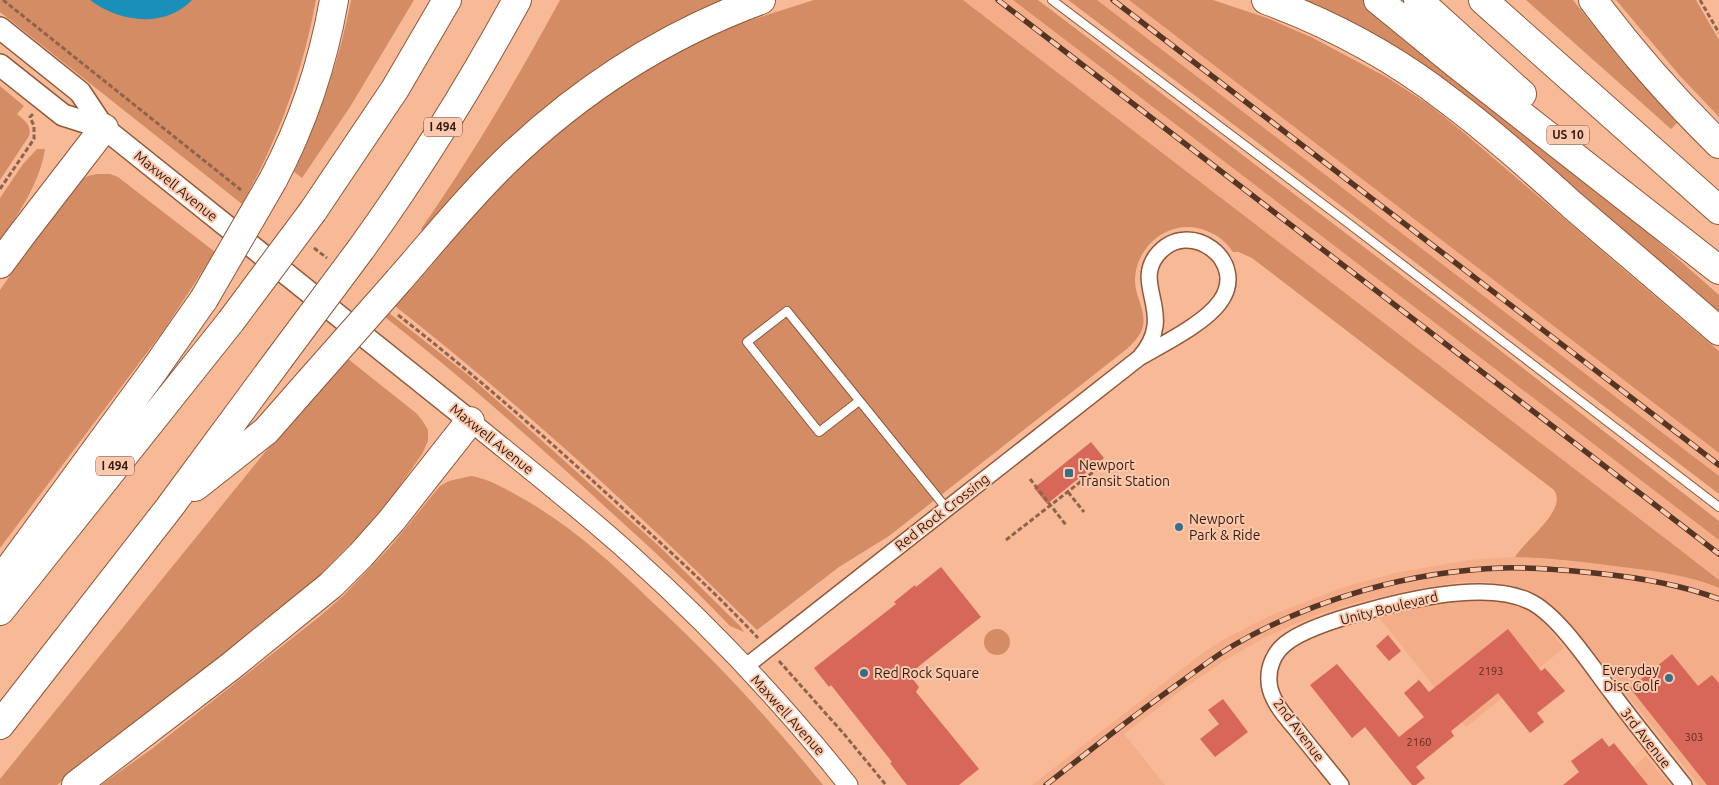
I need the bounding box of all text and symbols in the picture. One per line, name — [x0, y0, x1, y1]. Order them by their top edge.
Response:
road number: I 494 — [424, 118, 462, 136]
road number: US 10 — [1547, 126, 1589, 144]
street label: Maxwell Avenue — [131, 147, 221, 225]
street label: Maxwell Avenue — [447, 400, 537, 478]
road number: I 494 — [96, 456, 134, 476]
place label: Newport Transit Station — [1079, 457, 1170, 489]
marker: Newport Transit Station — [1063, 467, 1075, 479]
street label: Red Rock Crossing — [892, 470, 992, 554]
place label: Newport Park & Ride — [1189, 511, 1260, 543]
marker: Newport Park & Ride — [1173, 521, 1185, 533]
street label: Unity Boulevard — [1338, 588, 1440, 628]
place label: Everyday Disc Golf — [1602, 662, 1660, 694]
place label: Red Rock Square — [874, 665, 979, 681]
house number: 2193 — [1479, 665, 1503, 677]
marker: Red Rock Square — [858, 667, 870, 679]
street label: Maxwell Avenue — [748, 671, 828, 759]
marker: Everyday Disc Golf — [1663, 672, 1675, 684]
street label: 2nd Avenue — [1270, 695, 1328, 765]
street label: 3rd Avenue — [1618, 705, 1674, 771]
house number: 303 — [1685, 731, 1703, 743]
house number: 2160 — [1407, 736, 1431, 748]

